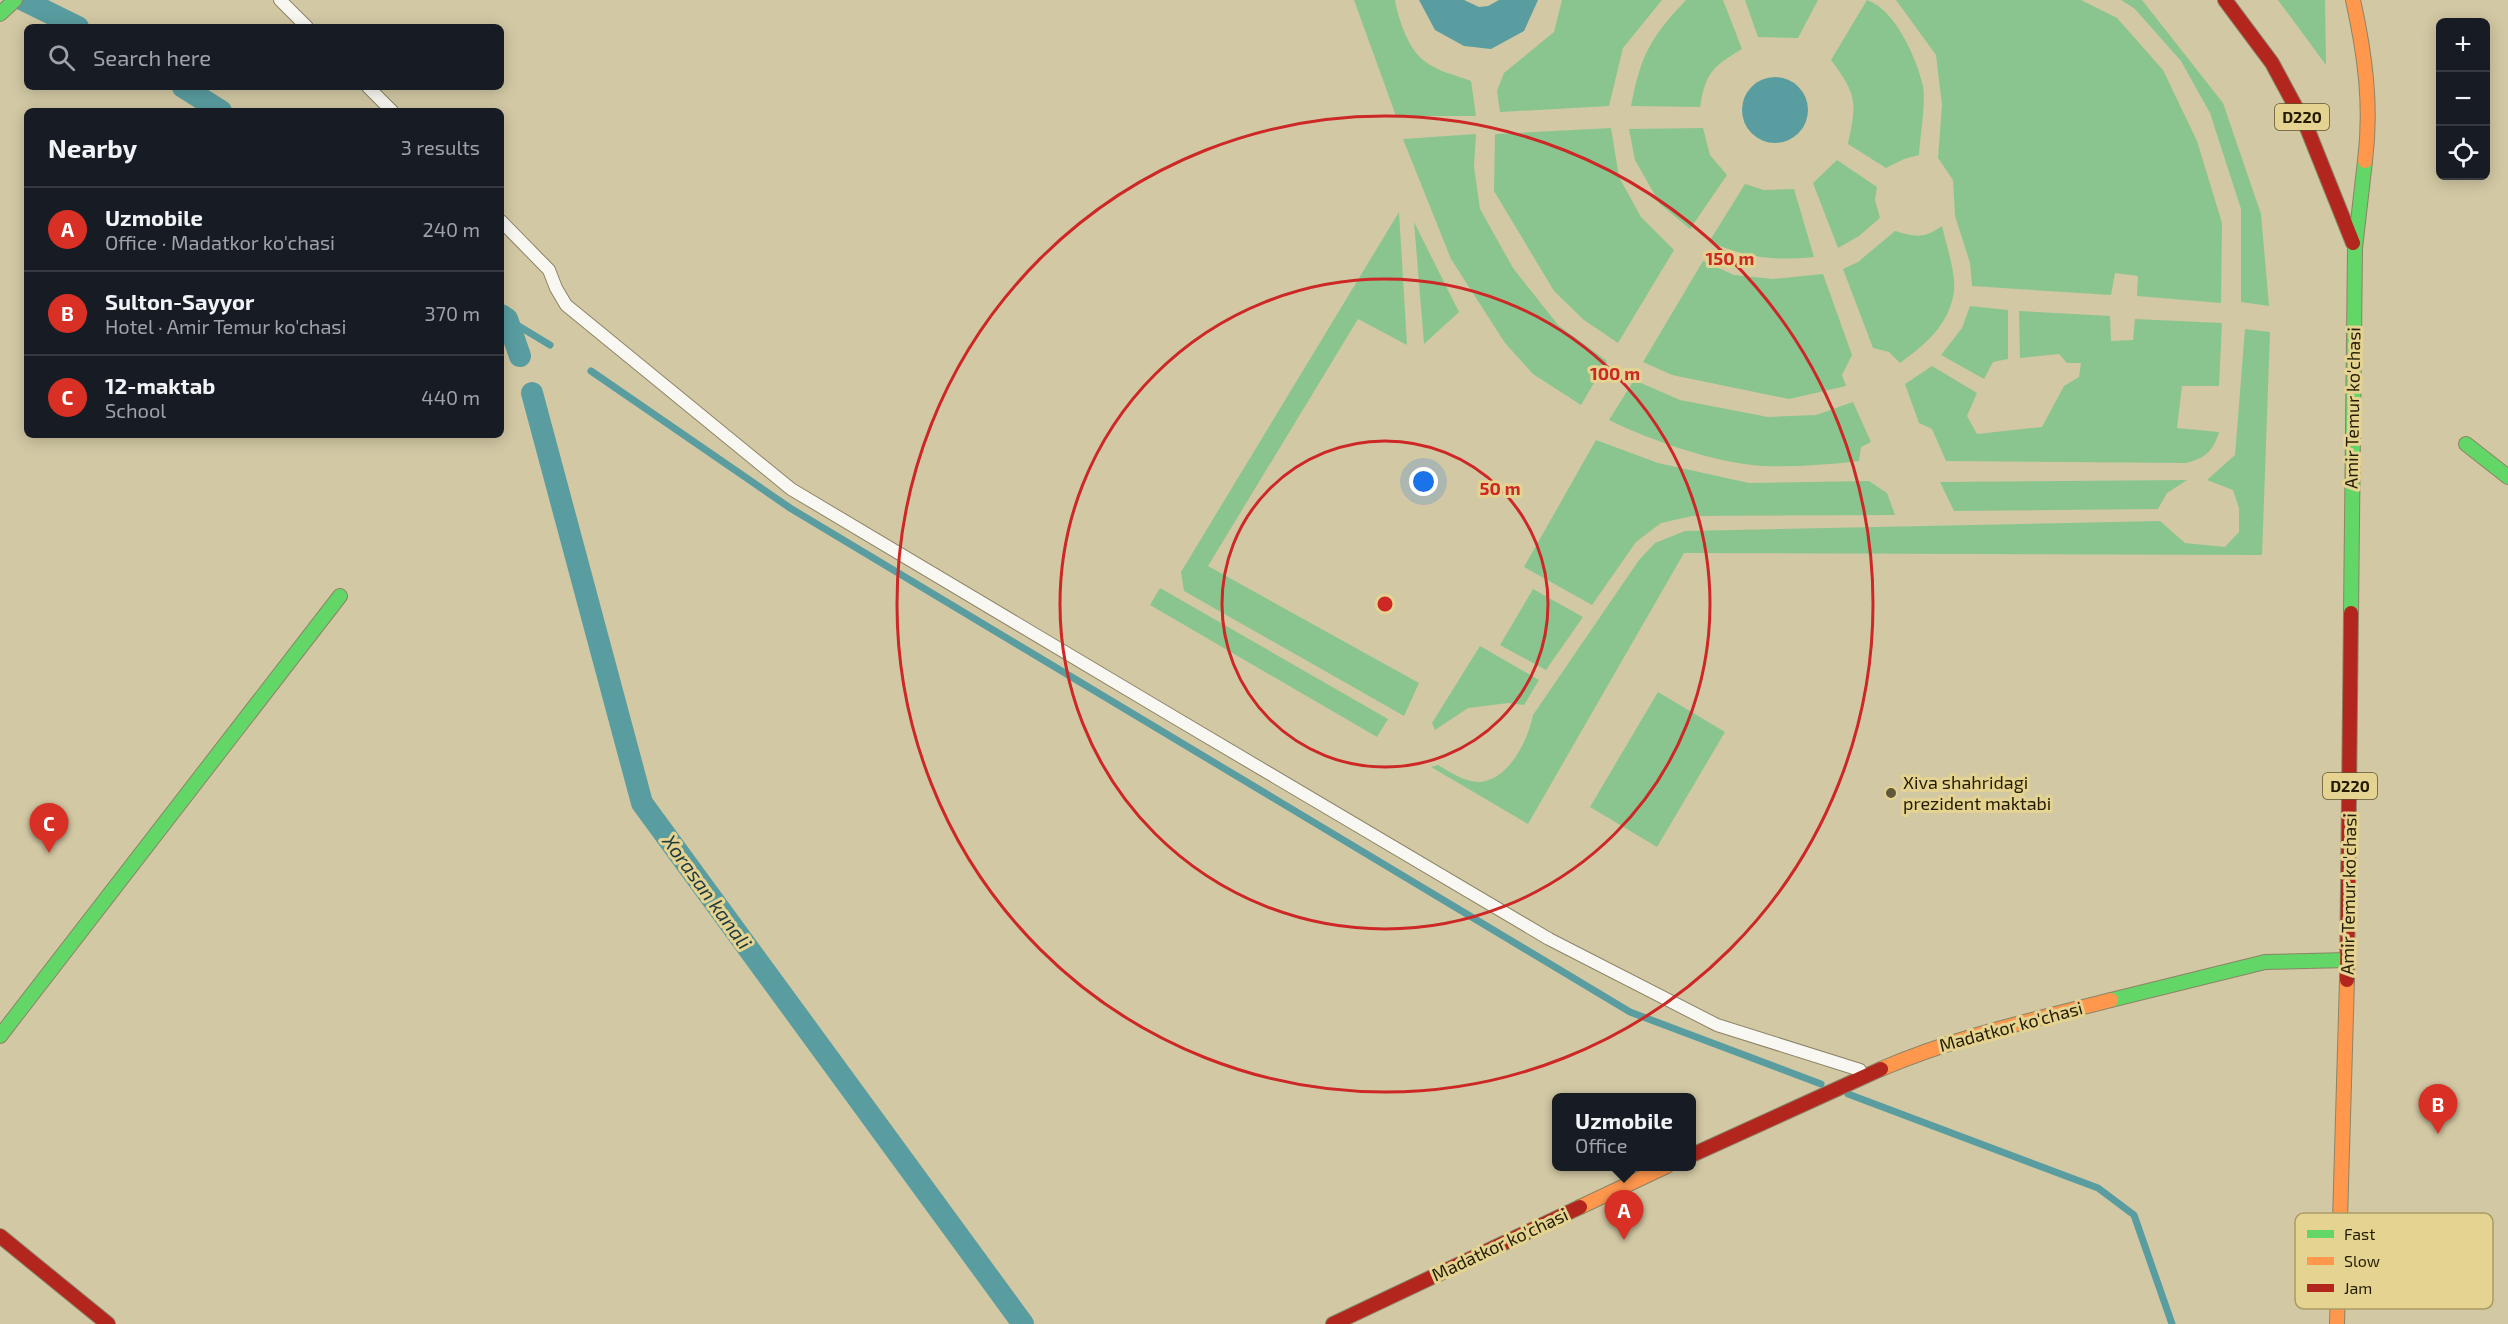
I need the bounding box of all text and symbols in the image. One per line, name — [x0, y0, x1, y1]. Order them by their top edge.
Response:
map controls — [2436, 18, 2490, 180]
button: + — [2436, 18, 2490, 72]
search box — [24, 24, 504, 90]
icon: search — [45, 41, 78, 74]
text: Search here — [93, 44, 211, 70]
button: − — [2436, 72, 2490, 126]
road number: D220 — [2275, 104, 2329, 130]
button: locate — [2436, 126, 2490, 180]
text: Nearby — [48, 132, 137, 163]
text: 3 results — [401, 135, 480, 159]
text: Uzmobile — [105, 204, 203, 230]
text: A — [61, 217, 74, 241]
text: 240 m — [422, 217, 480, 241]
text: Office · Madatkor ko'chasi — [105, 230, 335, 254]
text: 150 m — [1706, 247, 1754, 269]
text: Sulton-Sayyor — [105, 288, 255, 314]
text: B — [61, 301, 74, 325]
text: 370 m — [425, 301, 480, 325]
text: Hotel · Amir Temur ko'chasi — [105, 314, 346, 338]
street label: Amir Temur ko'chasi — [2340, 327, 2364, 489]
text: 100 m — [1590, 362, 1640, 384]
text: 12-maktab — [105, 372, 215, 398]
text: C — [62, 385, 73, 409]
text: 440 m — [421, 385, 480, 409]
text: School — [105, 398, 166, 422]
your location — [1409, 467, 1438, 496]
text: 50 m — [1479, 477, 1521, 499]
centre of rings — [1375, 594, 1395, 614]
place label: Xiva shahridagi prezident maktabi — [1903, 771, 2051, 814]
road number: D220 — [2323, 773, 2377, 799]
marker: Xiva shahridagi prezident maktabi — [1884, 786, 1898, 800]
pin: C — [29, 804, 68, 853]
street label: Amir Temur ko'chasi — [2336, 813, 2360, 975]
water label: Xorasan kanali — [658, 829, 757, 953]
street label: Madatkor ko'chasi — [1937, 996, 2085, 1056]
pin: B — [2418, 1084, 2458, 1134]
popup — [1552, 1093, 1696, 1171]
text: Uzmobile — [1575, 1107, 1673, 1133]
text: Office — [1575, 1133, 1627, 1157]
pin: A — [1604, 1190, 1644, 1240]
street label: Madatkor ko'chasi — [1428, 1203, 1571, 1285]
legend — [2295, 1213, 2493, 1309]
text: Fast — [2344, 1224, 2375, 1243]
text: Slow — [2344, 1251, 2380, 1270]
text: Jam — [2344, 1278, 2372, 1297]

